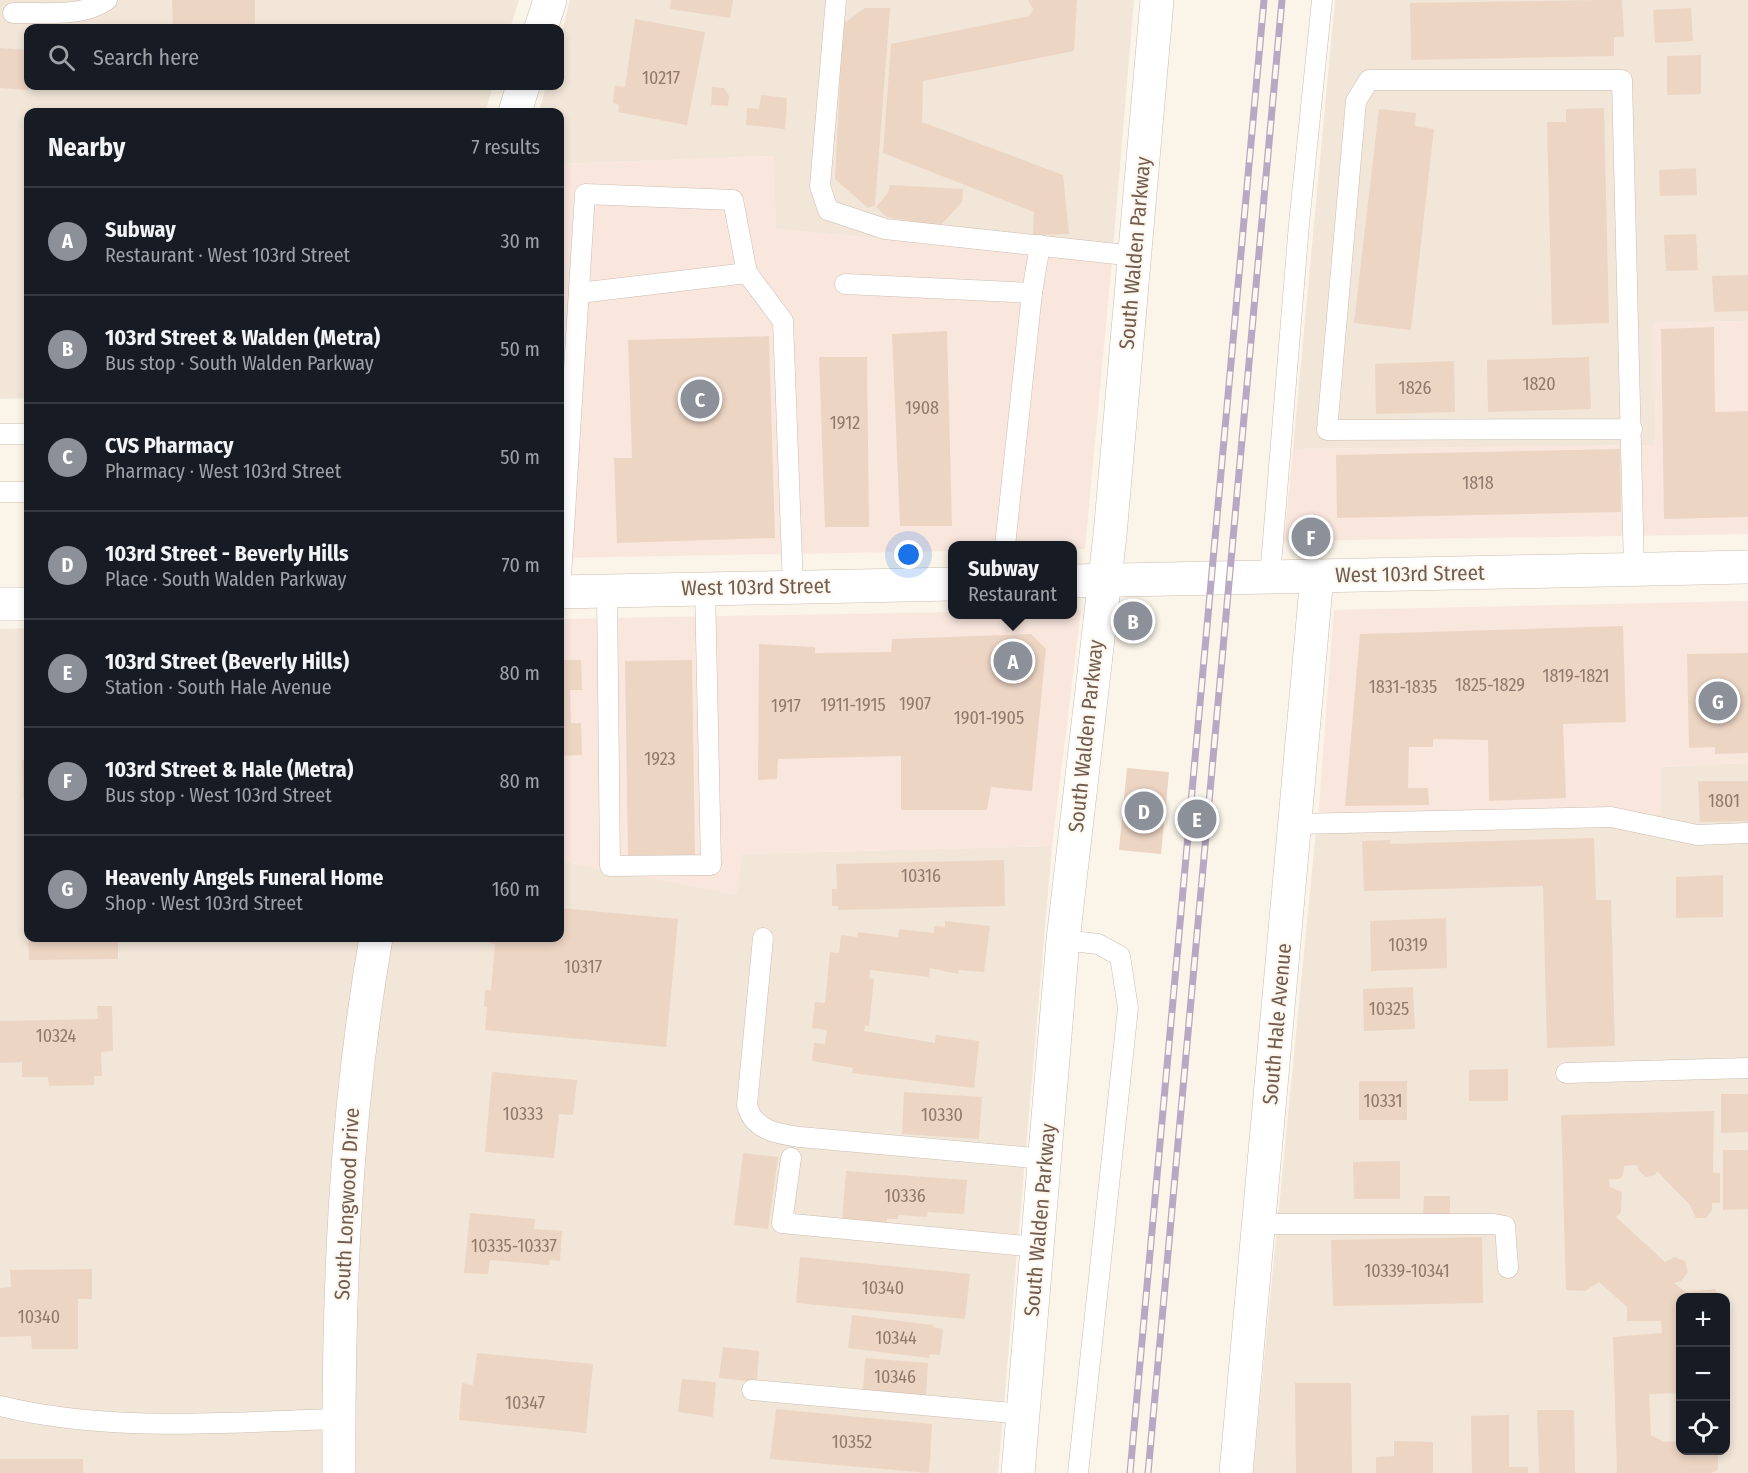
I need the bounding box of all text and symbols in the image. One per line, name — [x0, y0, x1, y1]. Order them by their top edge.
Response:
search box — [24, 24, 564, 90]
icon: search — [45, 41, 78, 74]
text: Search here — [93, 44, 199, 71]
house number: 10217 — [642, 67, 680, 89]
text: Nearby — [48, 132, 125, 163]
text: 7 results — [472, 135, 540, 159]
street label: South Walden Parkway — [1114, 155, 1156, 351]
text: Subway — [105, 216, 176, 243]
text: A — [62, 229, 73, 253]
text: 30 m — [500, 229, 540, 253]
text: Restaurant · West 103rd Street — [105, 243, 350, 267]
text: 103rd Street & Walden (Metra) — [105, 324, 380, 351]
text: B — [62, 337, 73, 361]
text: 50 m — [500, 337, 540, 361]
text: Bus stop · South Walden Parkway — [105, 351, 374, 375]
house number: 1820 — [1522, 373, 1556, 395]
pin: C — [680, 376, 720, 422]
house number: 1826 — [1399, 377, 1431, 399]
house number: 1908 — [905, 397, 939, 419]
house number: 1912 — [830, 412, 860, 434]
text: CVS Pharmacy — [105, 432, 234, 459]
text: C — [62, 445, 73, 469]
text: 50 m — [500, 445, 540, 469]
text: Pharmacy · West 103rd Street — [105, 459, 341, 483]
house number: 1818 — [1462, 472, 1494, 494]
pin: F — [1292, 514, 1330, 560]
text: 103rd Street - Beverly Hills — [105, 540, 349, 567]
your location — [894, 540, 923, 569]
popup — [948, 541, 1077, 619]
text: D — [62, 553, 73, 577]
text: 70 m — [502, 553, 540, 577]
text: Subway — [968, 555, 1039, 582]
street label: West 103rd Street — [1335, 560, 1485, 588]
text: Place · South Walden Parkway — [105, 567, 346, 591]
street label: West 103rd Street — [681, 573, 831, 601]
text: Restaurant — [968, 582, 1057, 606]
pin: B — [1114, 598, 1152, 644]
pin: A — [994, 638, 1032, 684]
street label: South Walden Parkway — [1063, 638, 1109, 834]
text: 103rd Street (Beverly Hills) — [105, 648, 349, 675]
text: E — [63, 661, 72, 685]
text: 80 m — [500, 661, 540, 685]
house number: 1819-1821 — [1542, 665, 1610, 687]
house number: 1825-1829 — [1455, 674, 1525, 696]
text: Station · South Hale Avenue — [105, 675, 332, 699]
house number: 1831-1835 — [1369, 676, 1437, 698]
pin: G — [1698, 678, 1738, 724]
house number: 1907 — [899, 693, 931, 715]
house number: 1911-1915 — [820, 694, 886, 716]
house number: 1917 — [771, 695, 801, 717]
house number: 1901-1905 — [954, 707, 1024, 729]
house number: 1923 — [644, 748, 676, 770]
text: 103rd Street & Hale (Metra) — [105, 756, 353, 783]
text: F — [63, 769, 72, 793]
text: 80 m — [500, 769, 540, 793]
text: Bus stop · West 103rd Street — [105, 783, 332, 807]
pin: D — [1124, 788, 1164, 834]
house number: 1801 — [1708, 790, 1740, 812]
pin: E — [1178, 796, 1216, 842]
text: Heavenly Angels Funeral Home — [105, 864, 383, 891]
house number: 10316 — [901, 865, 941, 887]
text: G — [62, 877, 73, 901]
text: 160 m — [492, 877, 540, 901]
text: Shop · West 103rd Street — [105, 891, 303, 915]
house number: 10319 — [1388, 934, 1428, 956]
street label: South Hale Avenue — [1257, 942, 1297, 1106]
house number: 10317 — [564, 956, 602, 978]
house number: 10325 — [1369, 998, 1409, 1020]
house number: 10324 — [36, 1025, 77, 1047]
house number: 10331 — [1363, 1090, 1403, 1112]
house number: 10333 — [503, 1103, 543, 1125]
house number: 10330 — [921, 1104, 963, 1126]
street label: South Longwood Drive — [329, 1107, 365, 1301]
street label: South Walden Parkway — [1019, 1122, 1061, 1318]
house number: 10336 — [884, 1185, 926, 1207]
house number: 10335-10337 — [471, 1235, 557, 1257]
house number: 10339-10341 — [1364, 1260, 1450, 1282]
house number: 10340 — [862, 1277, 904, 1299]
map controls — [1676, 1293, 1730, 1455]
button: + — [1676, 1293, 1730, 1347]
house number: 10340 — [18, 1306, 60, 1328]
house number: 10344 — [875, 1327, 917, 1349]
button: − — [1676, 1347, 1730, 1401]
house number: 10346 — [874, 1366, 916, 1388]
house number: 10347 — [505, 1392, 545, 1414]
button: locate — [1676, 1401, 1730, 1455]
house number: 10352 — [832, 1431, 872, 1453]

